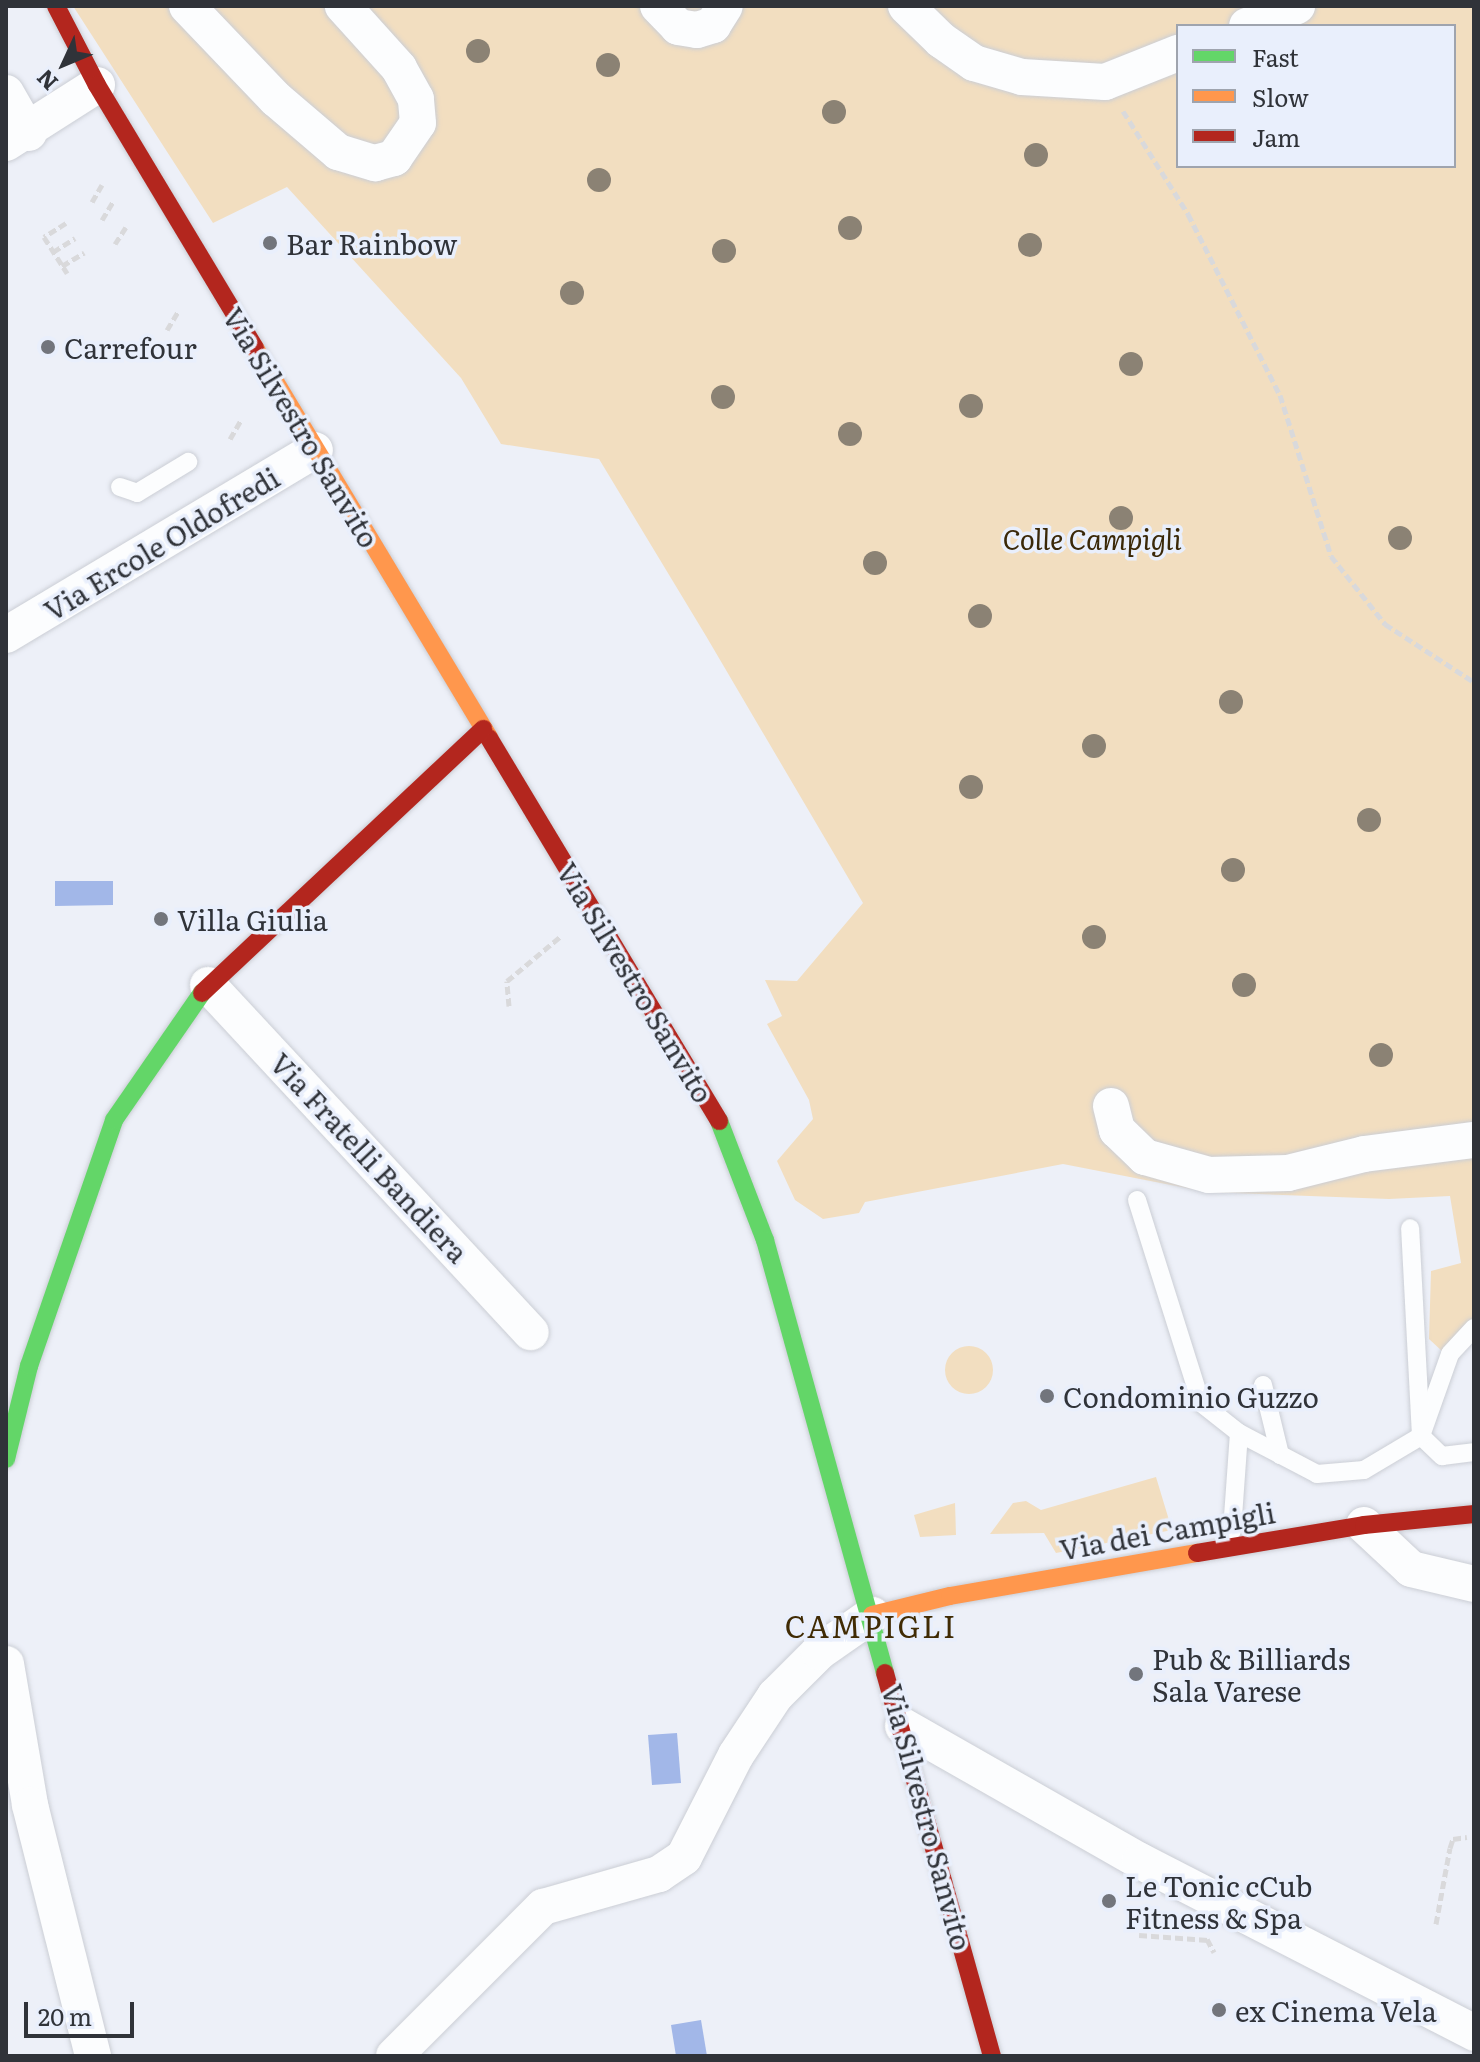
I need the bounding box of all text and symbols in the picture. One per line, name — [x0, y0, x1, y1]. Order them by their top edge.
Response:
north arrow — [24, 24, 104, 104]
legend — [1176, 24, 1456, 168]
text: Fast — [1252, 39, 1299, 74]
text: N — [28, 63, 65, 99]
text: Slow — [1252, 79, 1309, 114]
text: Jam — [1252, 119, 1300, 154]
place label: Bar Rainbow — [286, 226, 457, 260]
marker: Bar Rainbow — [261, 234, 279, 252]
street label: Via Silvestro Sanvito — [217, 301, 387, 553]
place label: Carrefour — [64, 330, 197, 364]
marker: Carrefour — [39, 338, 57, 356]
street label: Via Ercole Oldofredi — [37, 460, 285, 626]
park label: Colle Campigli — [1002, 521, 1182, 555]
street label: Via Silvestro Sanvito — [551, 856, 721, 1108]
place label: Villa Giulia — [177, 902, 328, 936]
marker: Villa Giulia — [152, 910, 170, 928]
street label: Via Fratelli Bandiera — [264, 1045, 476, 1269]
place label: Condominio Guzzo — [1063, 1379, 1319, 1413]
marker: Condominio Guzzo — [1038, 1387, 1056, 1405]
street label: Via dei Campigli — [1057, 1495, 1277, 1565]
district label: CAMPIGLI — [785, 1607, 957, 1643]
place label: Pub & Billiards Sala Varese — [1152, 1641, 1350, 1707]
marker: Pub & Billiards Sala Varese — [1127, 1665, 1145, 1683]
street label: Via Silvestro Sanvito — [876, 1680, 980, 1954]
place label: Le Tonic cCub Fitness & Spa — [1125, 1868, 1313, 1934]
marker: Le Tonic cCub Fitness & Spa — [1100, 1892, 1118, 1910]
scale bar — [28, 1986, 138, 2036]
place label: ex Cinema Vela — [1235, 1993, 1437, 2027]
text: 20 m — [38, 1998, 92, 2033]
marker: ex Cinema Vela — [1210, 2001, 1228, 2019]

